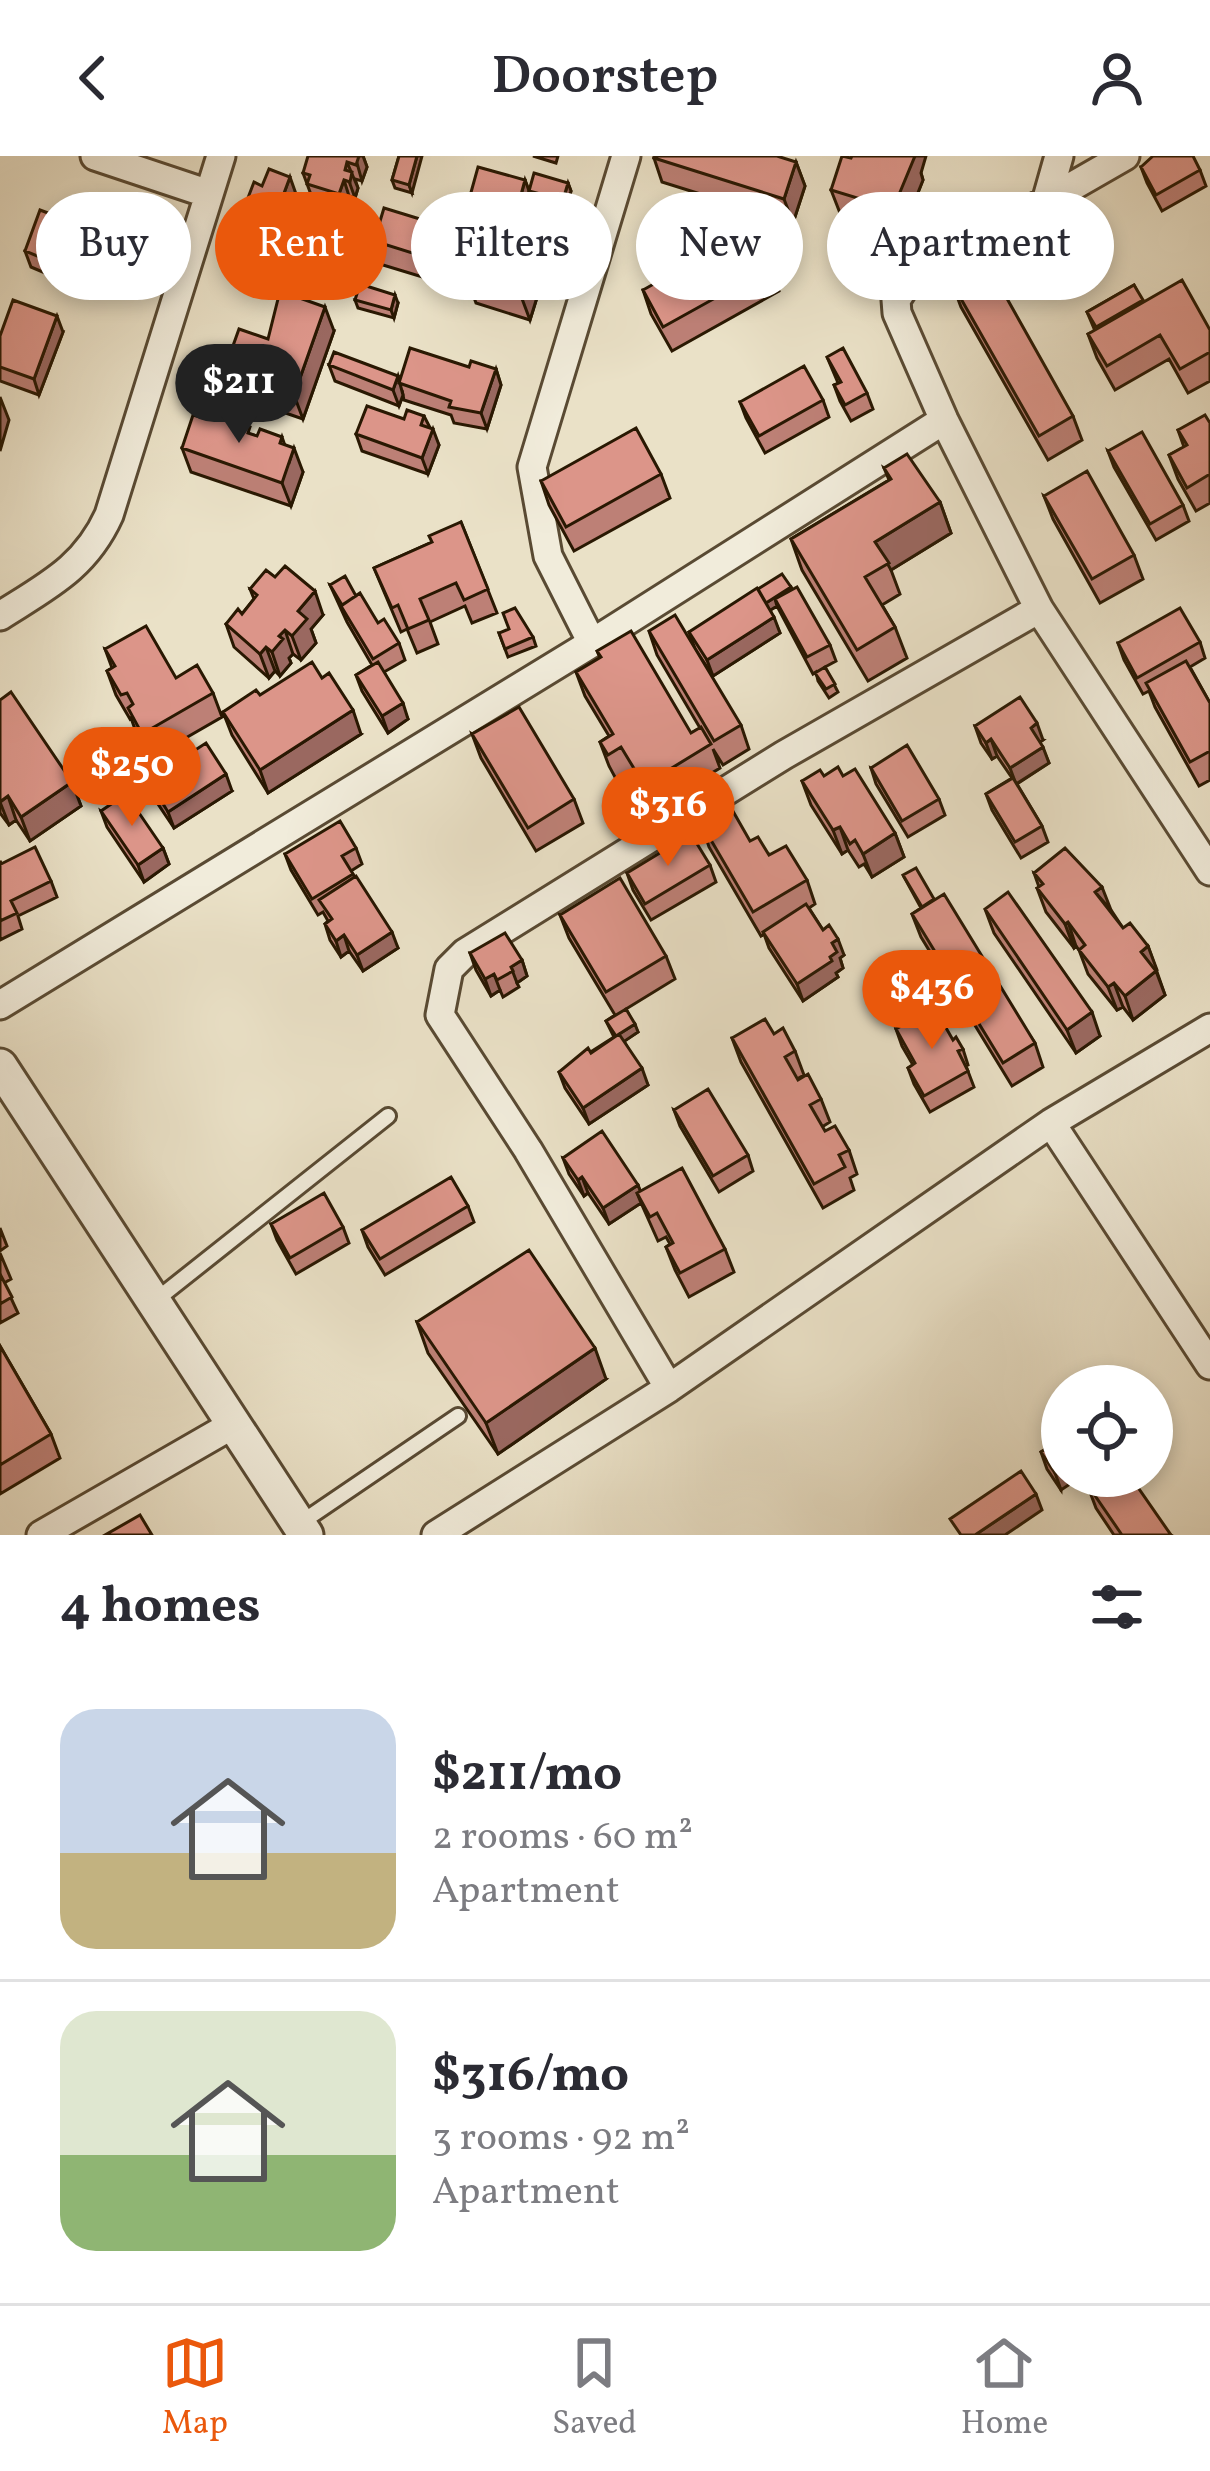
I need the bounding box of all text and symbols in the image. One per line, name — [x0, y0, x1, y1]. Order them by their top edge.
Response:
text: Doorstep — [492, 41, 718, 116]
icon: back — [60, 45, 126, 111]
icon: person — [1084, 45, 1150, 111]
chip: Buy — [36, 192, 191, 300]
chip: Rent — [215, 192, 387, 300]
chip: Filters — [411, 192, 612, 300]
chip: New — [636, 192, 803, 300]
chip: Apartment — [827, 192, 1114, 300]
pin: $211 — [168, 344, 310, 446]
text: $211 — [202, 356, 276, 410]
pin: $250 — [61, 727, 203, 829]
text: $250 — [90, 739, 174, 793]
pin: $316 — [597, 767, 739, 869]
text: $316 — [629, 779, 707, 833]
pin: $436 — [861, 950, 1003, 1052]
text: $436 — [889, 962, 975, 1016]
map controls — [1041, 1365, 1173, 1497]
button: locate — [1041, 1365, 1173, 1497]
text: 4 homes — [60, 1572, 261, 1643]
icon: filters — [1084, 1574, 1150, 1640]
text: $211/mo — [432, 1740, 622, 1811]
icon: home — [156, 1757, 300, 1901]
text: 2 rooms · 60 m² — [432, 1811, 693, 1865]
text: Apartment — [432, 1865, 620, 1919]
text: $316/mo — [432, 2041, 629, 2112]
icon: home — [156, 2059, 300, 2203]
text: 3 rooms · 92 m² — [432, 2112, 690, 2166]
text: Apartment — [432, 2166, 620, 2220]
tab: Map — [162, 2330, 228, 2448]
tab: Saved — [552, 2330, 637, 2448]
tab: Home — [961, 2330, 1048, 2448]

